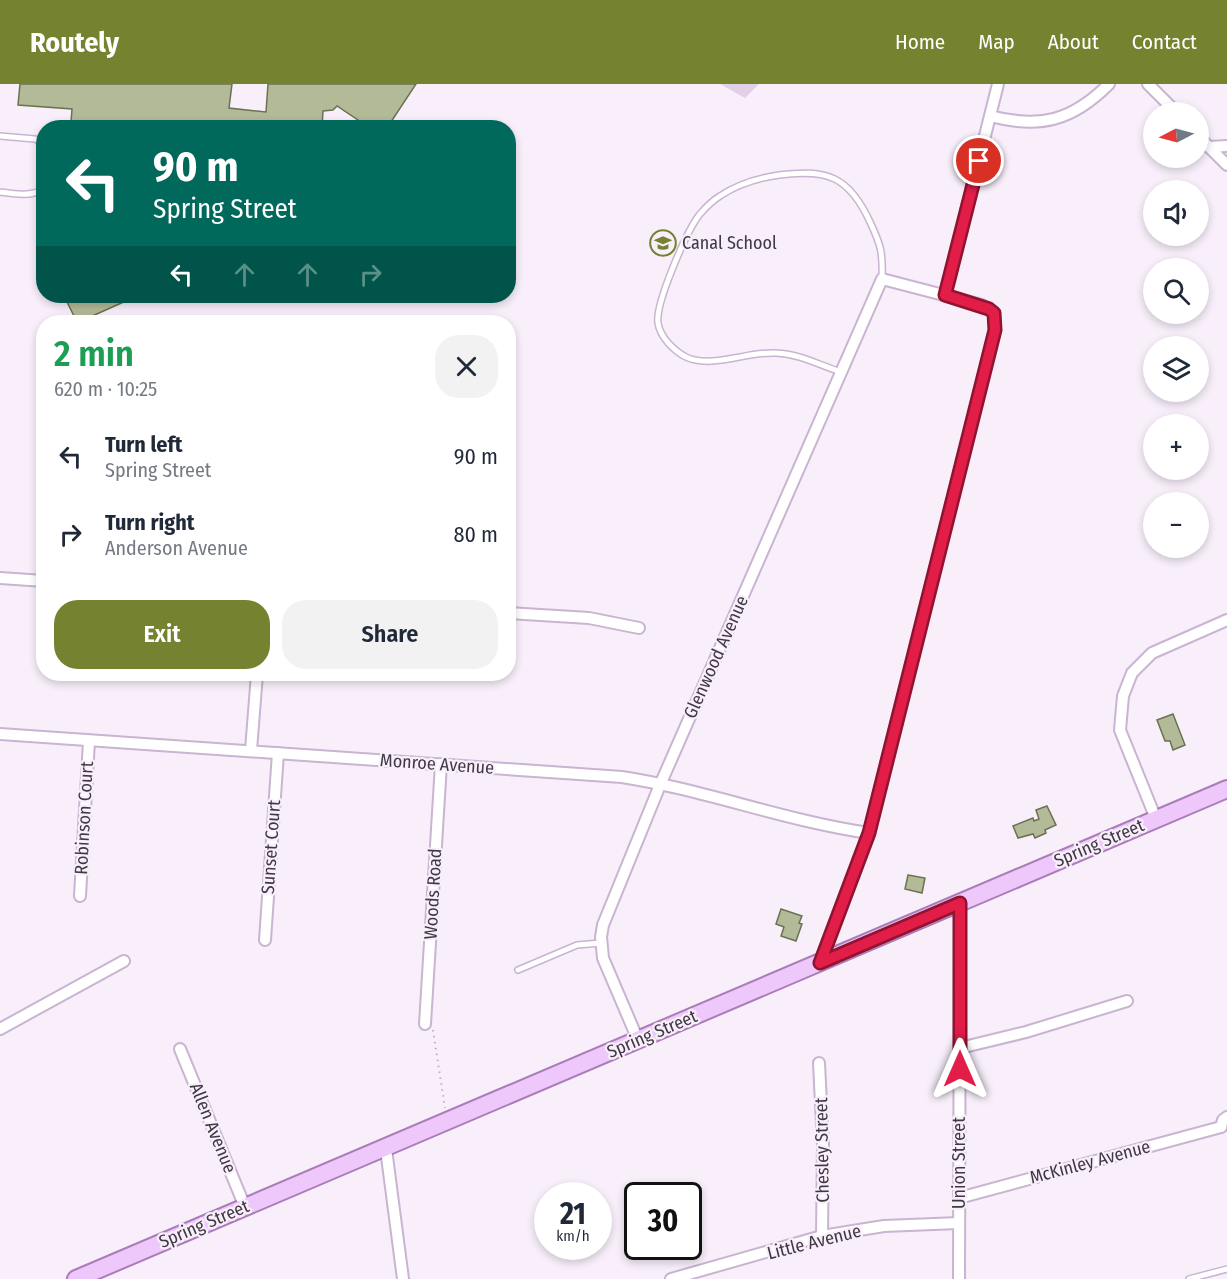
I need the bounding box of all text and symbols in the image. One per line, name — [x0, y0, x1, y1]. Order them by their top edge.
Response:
text: Routely — [30, 26, 119, 59]
text: Home — [895, 29, 945, 55]
text: Map — [978, 29, 1015, 55]
text: About — [1048, 29, 1099, 55]
text: Contact — [1132, 29, 1197, 55]
north arrow — [1143, 102, 1209, 168]
map controls — [1143, 102, 1209, 558]
pin — [953, 135, 1004, 186]
text: 90 m — [153, 142, 238, 192]
icon: left — [54, 144, 132, 222]
icon: arrive — [962, 144, 995, 177]
button: sound — [1143, 180, 1209, 246]
text: Spring Street — [153, 193, 297, 225]
school or university icon: Canal School — [648, 228, 678, 258]
place label: Canal School — [682, 232, 777, 254]
icon: left — [165, 258, 198, 291]
icon: ahead — [228, 258, 261, 291]
icon: ahead — [291, 258, 324, 291]
icon: right — [354, 258, 387, 291]
button: search — [1143, 258, 1209, 324]
text: 2 min — [54, 332, 134, 376]
button: close — [435, 335, 498, 398]
button: layers — [1143, 336, 1209, 402]
text: 620 m · 10:25 — [54, 377, 157, 401]
button: + — [1143, 414, 1209, 480]
text: Turn left — [105, 431, 183, 458]
icon: left — [54, 440, 87, 473]
text: 90 m — [454, 443, 498, 470]
text: Spring Street — [105, 458, 211, 482]
button: − — [1143, 492, 1209, 558]
text: Turn right — [105, 509, 194, 536]
icon: right — [54, 518, 87, 551]
text: 80 m — [453, 521, 498, 548]
text: Anderson Avenue — [105, 536, 248, 560]
street label: Glenwood Avenue — [679, 592, 753, 722]
button: Exit — [54, 600, 270, 669]
button: Share — [282, 600, 498, 669]
street label: Monroe Avenue — [379, 749, 495, 779]
street label: Robinson Court — [70, 761, 98, 875]
street label: Sunset Court — [257, 799, 285, 895]
street label: Spring Street — [1051, 814, 1147, 872]
street label: Woods Road — [420, 848, 446, 940]
street label: Spring Street — [604, 1005, 700, 1063]
position arrow — [928, 1037, 992, 1101]
street label: Allen Avenue — [185, 1080, 241, 1177]
street label: Chesley Street — [810, 1097, 834, 1203]
street label: Union Street — [948, 1117, 970, 1209]
street label: McKinley Avenue — [1027, 1135, 1153, 1189]
speed limit sign: 30 — [624, 1182, 702, 1260]
street label: Spring Street — [156, 1195, 252, 1253]
text: 21 — [560, 1196, 586, 1232]
street label: Little Avenue — [765, 1220, 863, 1264]
text: km/h — [556, 1227, 590, 1245]

